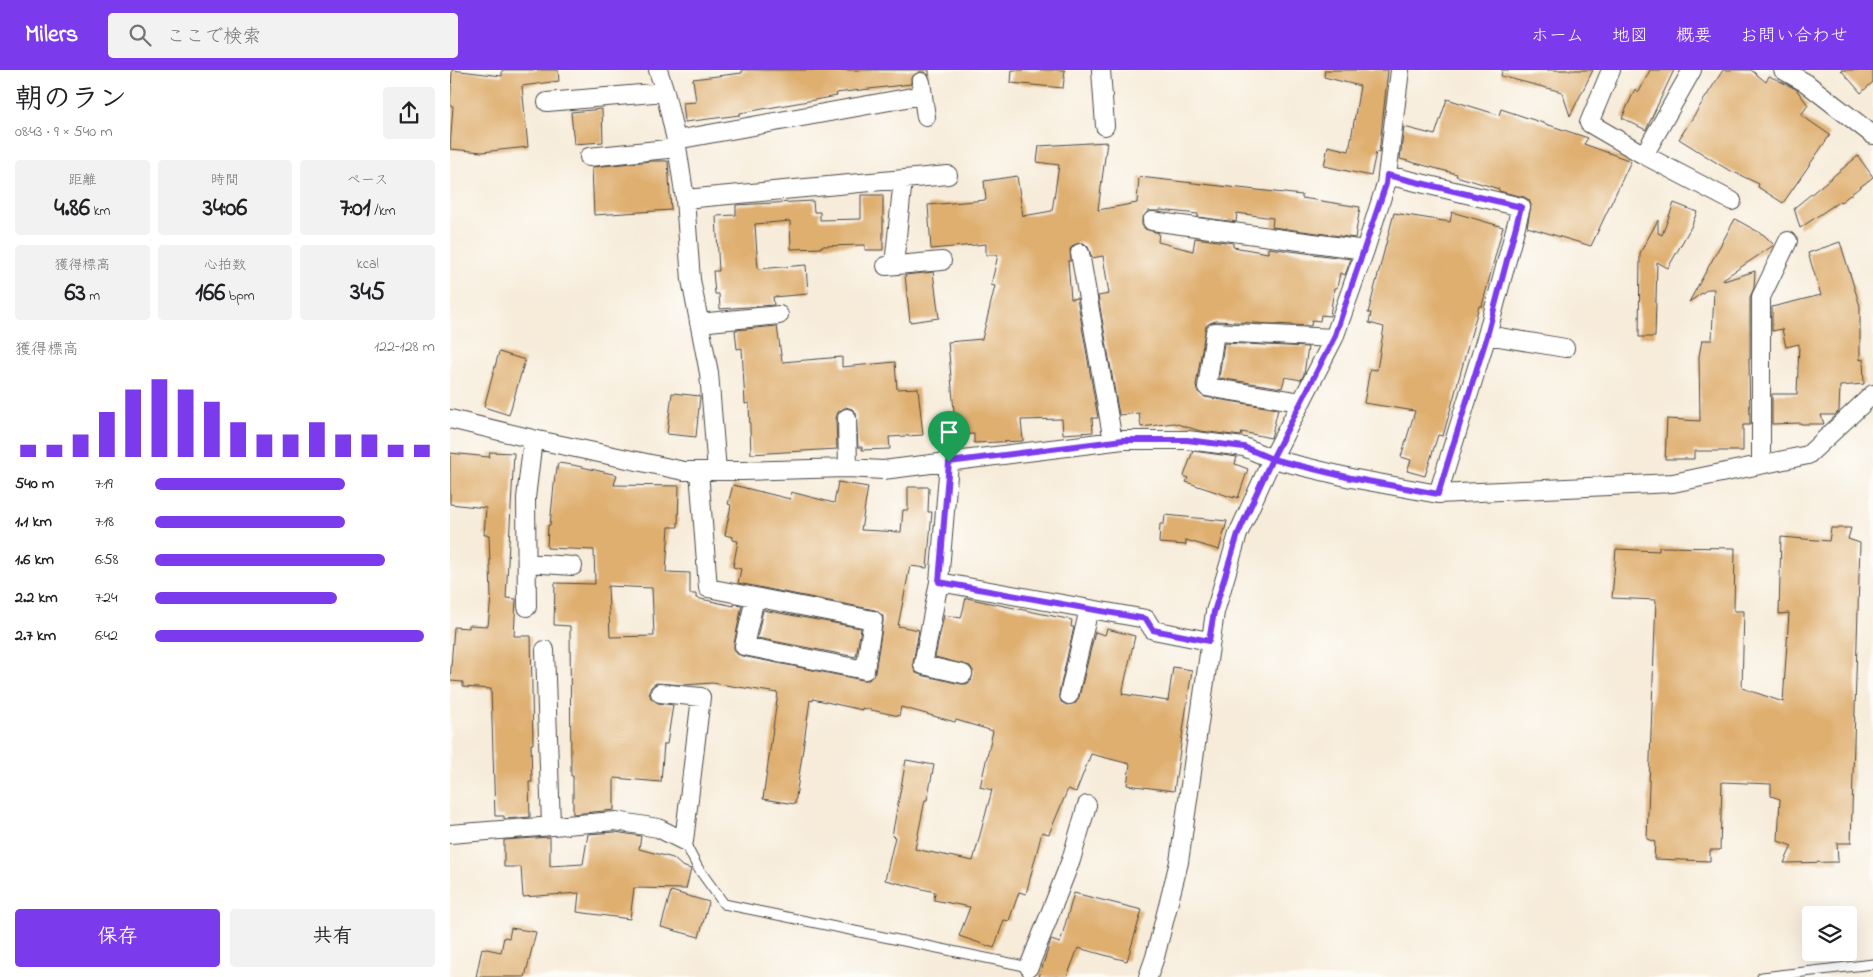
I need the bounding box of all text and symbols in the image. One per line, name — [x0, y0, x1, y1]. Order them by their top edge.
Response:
search box — [108, 13, 458, 58]
text: Milers — [25, 18, 78, 53]
icon: search — [126, 21, 154, 49]
text: ここで検索 — [166, 24, 261, 51]
text: ホーム — [1531, 24, 1584, 50]
text: 地図 — [1612, 24, 1648, 50]
text: 概要 — [1676, 24, 1712, 50]
text: お問い合わせ — [1740, 24, 1848, 50]
text: 朝のラン — [15, 80, 127, 121]
button: share — [383, 87, 435, 139]
text: 08:43 · 9 × 540 m — [15, 120, 113, 144]
text: 距離 — [68, 170, 96, 191]
text: 時間 — [211, 170, 239, 191]
text: ペース — [347, 170, 388, 191]
text: 4.86 — [54, 191, 90, 227]
text: 34:06 — [203, 191, 247, 227]
text: 7:01 — [340, 191, 371, 227]
text: km — [90, 201, 110, 222]
text: /km — [371, 201, 396, 222]
text: kcal — [357, 254, 379, 275]
text: 獲得標高 — [54, 255, 110, 276]
text: 心拍数 — [204, 255, 246, 276]
text: 345 — [350, 275, 385, 311]
text: 63 — [64, 276, 86, 312]
text: 166 — [195, 276, 225, 312]
text: m — [86, 286, 100, 307]
text: bpm — [225, 286, 255, 307]
text: 122–128 m — [374, 335, 435, 359]
text: 獲得標高 — [15, 338, 79, 362]
pin — [928, 411, 970, 462]
icon: arrive — [935, 418, 963, 446]
text: 540 m — [15, 472, 54, 496]
text: 7:19 — [95, 472, 113, 496]
text: 1.1 km — [15, 510, 52, 534]
text: 7:18 — [95, 510, 114, 534]
text: 1.6 km — [15, 548, 54, 572]
text: 6:58 — [95, 548, 119, 572]
text: 2.2 km — [15, 586, 58, 610]
text: 7:24 — [95, 586, 118, 610]
text: 2.7 km — [15, 624, 56, 648]
text: 6:42 — [95, 624, 118, 648]
map controls — [1802, 906, 1857, 961]
button: layers — [1802, 906, 1857, 961]
button: 保存 — [15, 909, 220, 967]
button: 共有 — [230, 909, 435, 967]

